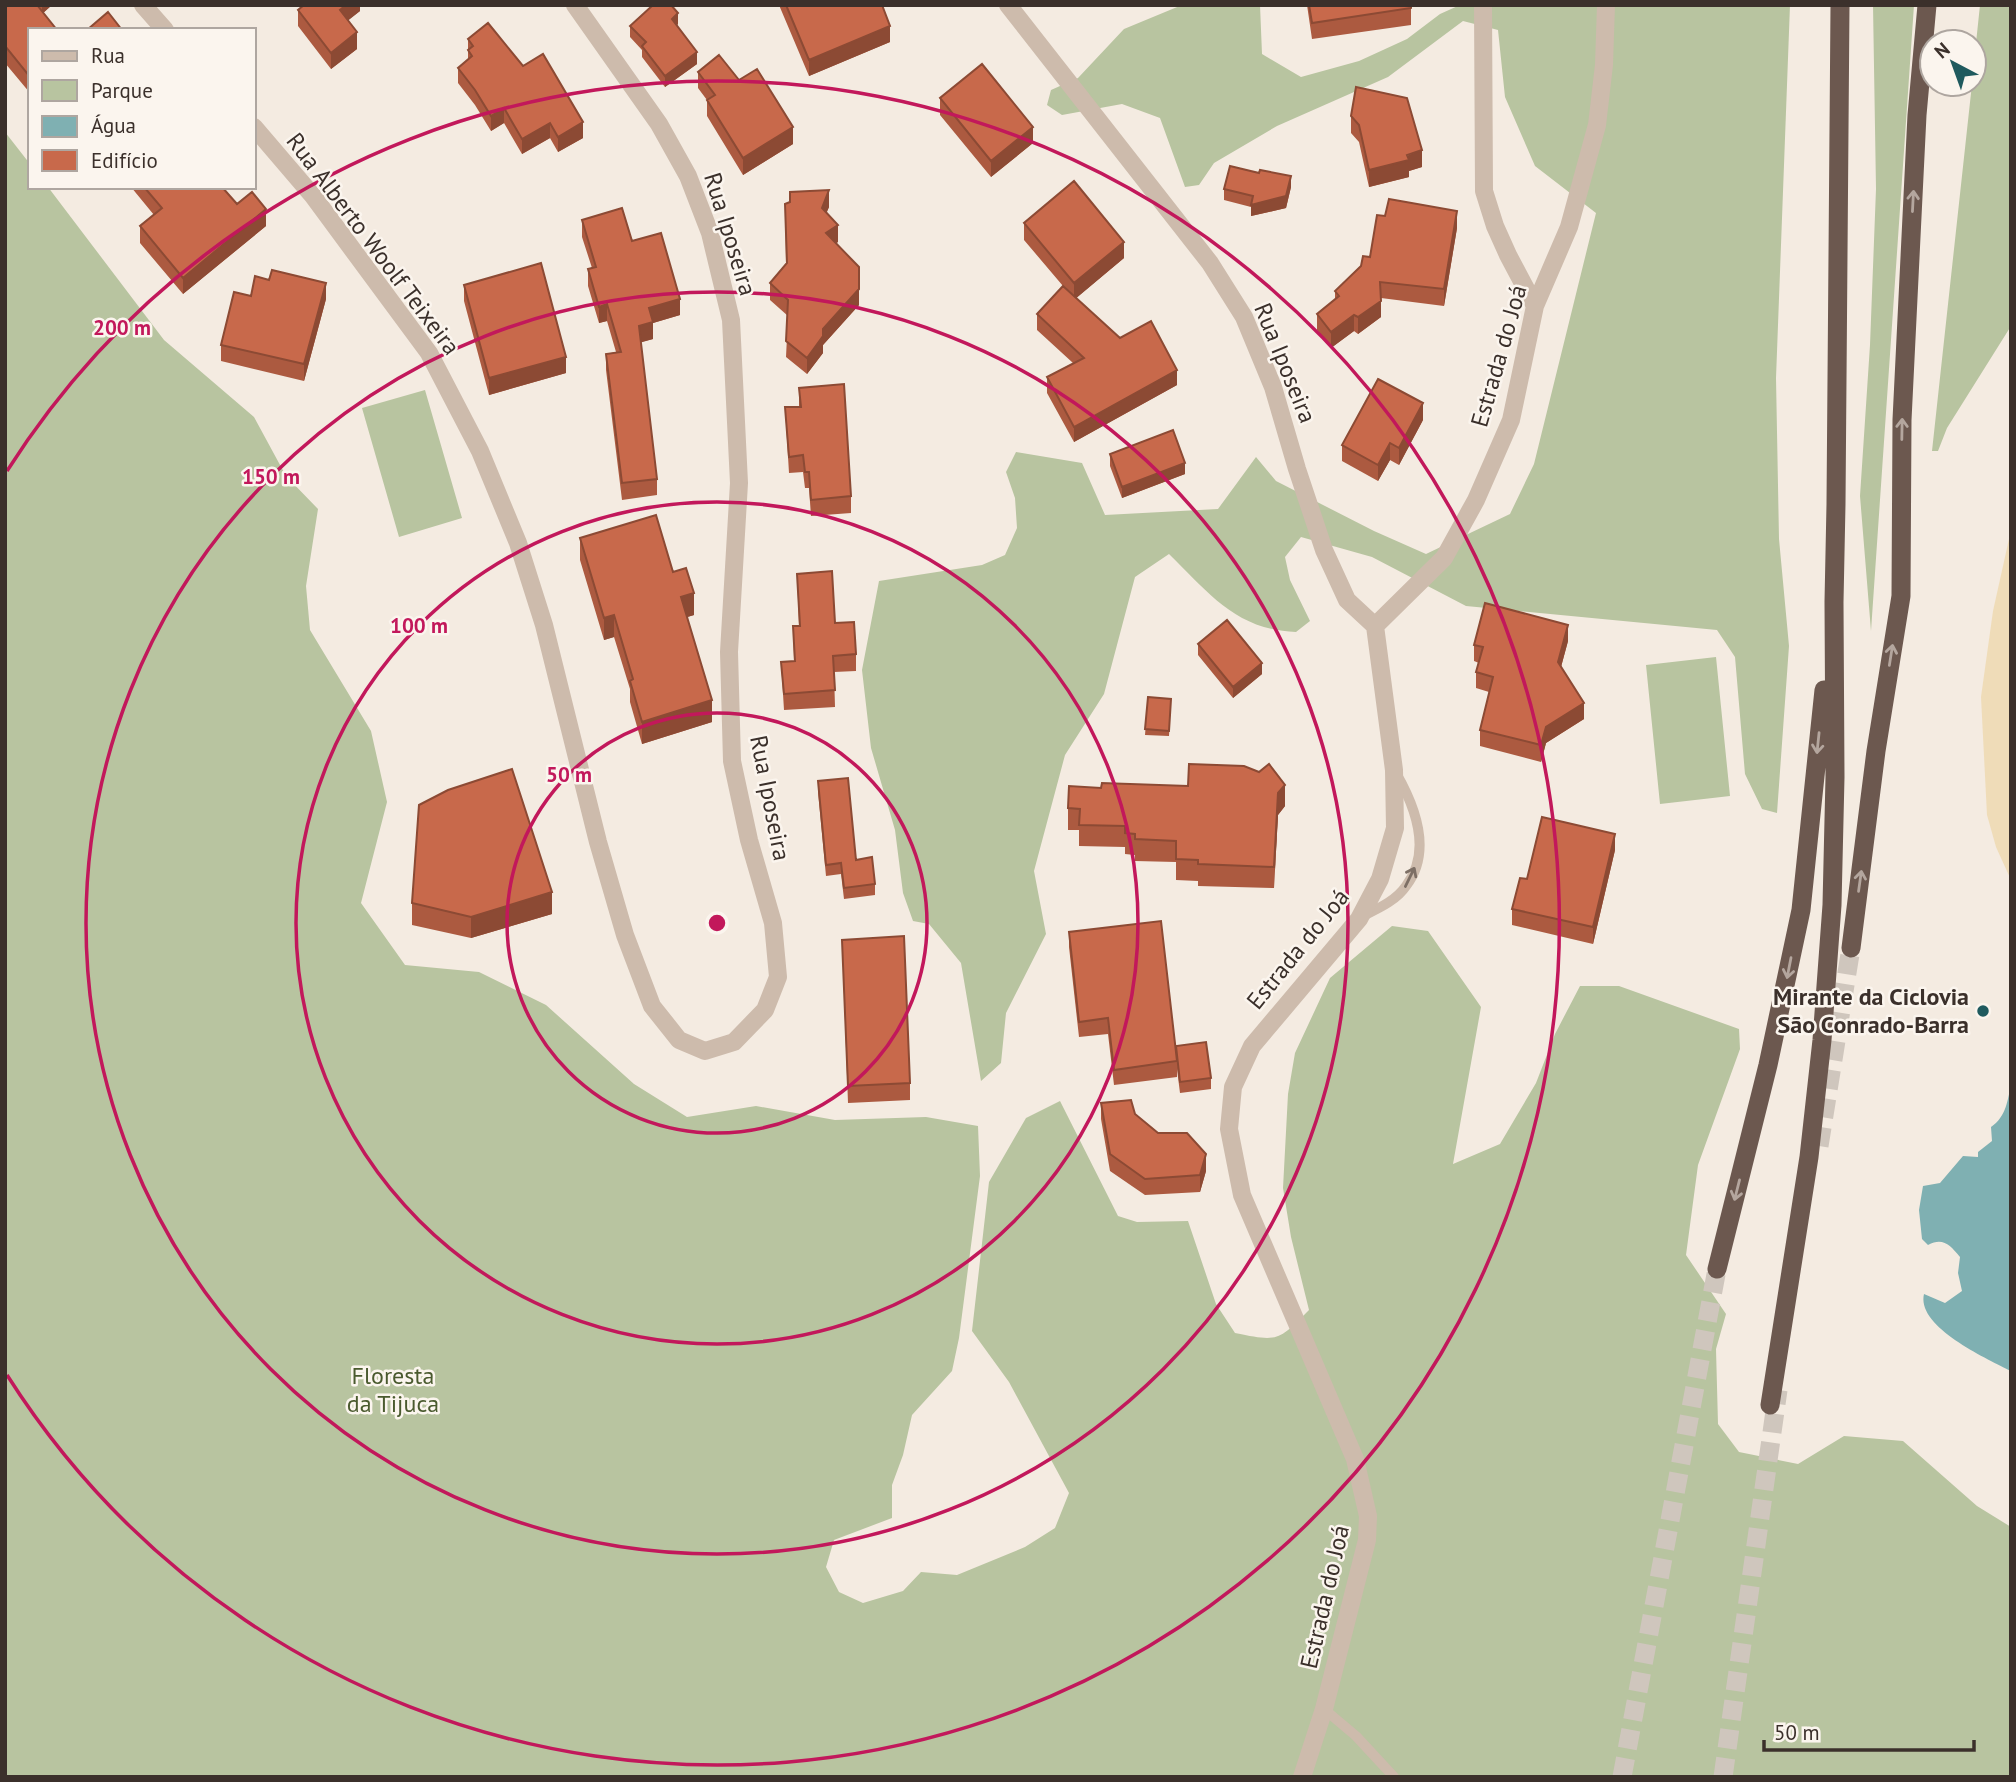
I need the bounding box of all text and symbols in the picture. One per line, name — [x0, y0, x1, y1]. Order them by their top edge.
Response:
legend — [28, 28, 256, 189]
north arrow — [1918, 28, 1988, 98]
text: N — [1929, 37, 1954, 63]
text: Rua — [91, 42, 125, 69]
text: Parque — [91, 77, 153, 104]
text: Água — [91, 112, 136, 139]
street label: Rua Alberto Woolf Teixeira — [280, 126, 467, 361]
text: Edifício — [91, 147, 158, 174]
street label: Rua Iposeira — [697, 169, 764, 299]
one-way arrow — [1906, 190, 1919, 213]
street label: Estrada do Joá — [1463, 281, 1534, 430]
street label: Rua Iposeira — [1247, 298, 1324, 427]
text: 200 m — [93, 314, 151, 341]
one-way arrow — [1895, 417, 1909, 440]
text: 150 m — [242, 463, 300, 490]
text: 100 m — [390, 612, 448, 639]
one-way arrow — [1885, 644, 1898, 667]
one-way arrow — [1811, 731, 1824, 753]
street label: Rua Iposeira — [743, 733, 798, 863]
text: 50 m — [546, 761, 592, 788]
one-way arrow — [1404, 867, 1418, 888]
one-way arrow — [1854, 870, 1867, 893]
street label: Estrada do Joá — [1240, 882, 1356, 1015]
centre of rings — [705, 911, 729, 935]
one-way arrow — [1782, 956, 1795, 979]
place label: Mirante da Ciclovia São Conrado-Barra — [1773, 981, 1969, 1040]
marker: Mirante da Ciclovia São Conrado-Barra — [1975, 1003, 1991, 1019]
one-way arrow — [1730, 1178, 1743, 1200]
park label: Floresta da Tijuca — [347, 1360, 439, 1419]
street label: Estrada do Joá — [1293, 1522, 1356, 1672]
scale bar — [1764, 1708, 1974, 1752]
text: 50 m — [1774, 1719, 1820, 1746]

